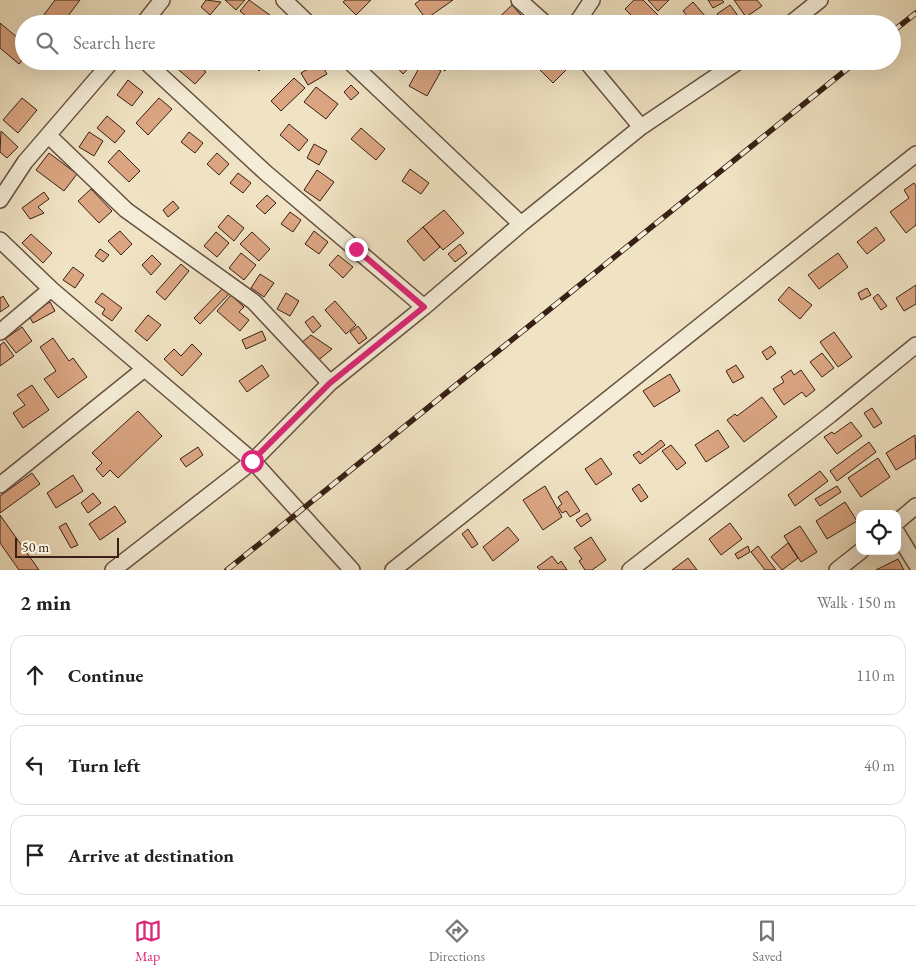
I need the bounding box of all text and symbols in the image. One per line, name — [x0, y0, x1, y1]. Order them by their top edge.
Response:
search box — [15, 15, 901, 70]
icon: search — [33, 29, 61, 57]
text: Search here — [73, 30, 155, 55]
route end — [345, 238, 368, 261]
route start — [241, 450, 264, 473]
map controls — [856, 510, 901, 555]
button: locate — [856, 510, 901, 555]
scale bar — [15, 535, 119, 558]
text: 50 m — [22, 538, 49, 556]
text: 2 min — [20, 589, 71, 616]
text: Walk · 150 m — [817, 592, 896, 613]
icon: ahead — [21, 661, 49, 689]
text: Continue — [68, 663, 143, 688]
text: 110 m — [856, 665, 895, 686]
icon: left — [21, 751, 49, 779]
text: Turn left — [68, 753, 140, 778]
text: 40 m — [864, 755, 895, 776]
icon: arrive — [21, 841, 49, 869]
text: Arrive at destination — [68, 843, 234, 868]
tab: Map — [134, 917, 162, 965]
tab: Directions — [429, 917, 485, 965]
tab: Saved — [752, 917, 782, 965]

